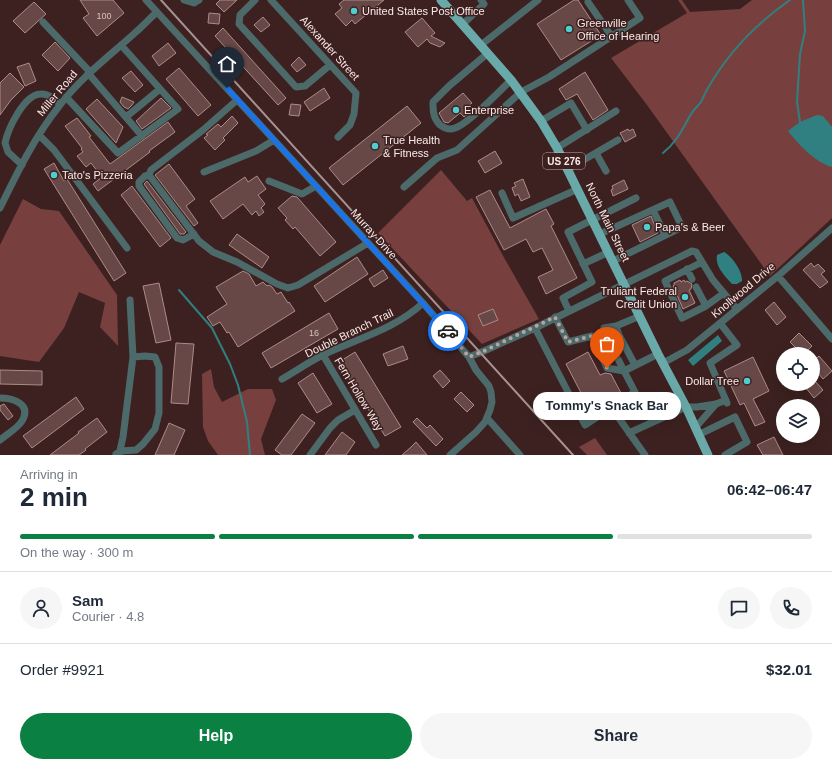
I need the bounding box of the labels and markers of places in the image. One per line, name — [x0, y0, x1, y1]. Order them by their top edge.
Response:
place label: United States Post Office — [362, 5, 485, 17]
marker: United States Post Office — [349, 6, 359, 16]
place label: Greenville Office of Hearing — [577, 17, 659, 42]
marker: Greenville Office of Hearing — [564, 24, 574, 34]
pin — [210, 47, 244, 88]
place label: Enterprise — [464, 104, 514, 116]
marker: Enterprise — [451, 105, 461, 115]
place label: True Health & Fitness — [383, 134, 440, 159]
marker: True Health & Fitness — [370, 141, 380, 151]
place label: Tato's Pizzeria — [62, 169, 133, 181]
marker: Tato's Pizzeria — [49, 170, 59, 180]
place label: Papa's & Beer — [655, 221, 725, 233]
marker: Papa's & Beer — [642, 222, 652, 232]
place label: Truliant Federal Credit Union — [600, 285, 677, 310]
marker: Truliant Federal Credit Union — [680, 292, 690, 302]
pin — [590, 327, 624, 368]
place label: Dollar Tree — [685, 375, 739, 387]
marker: Dollar Tree — [742, 376, 752, 386]
callout: Tommy's Snack Bar — [533, 392, 681, 420]

